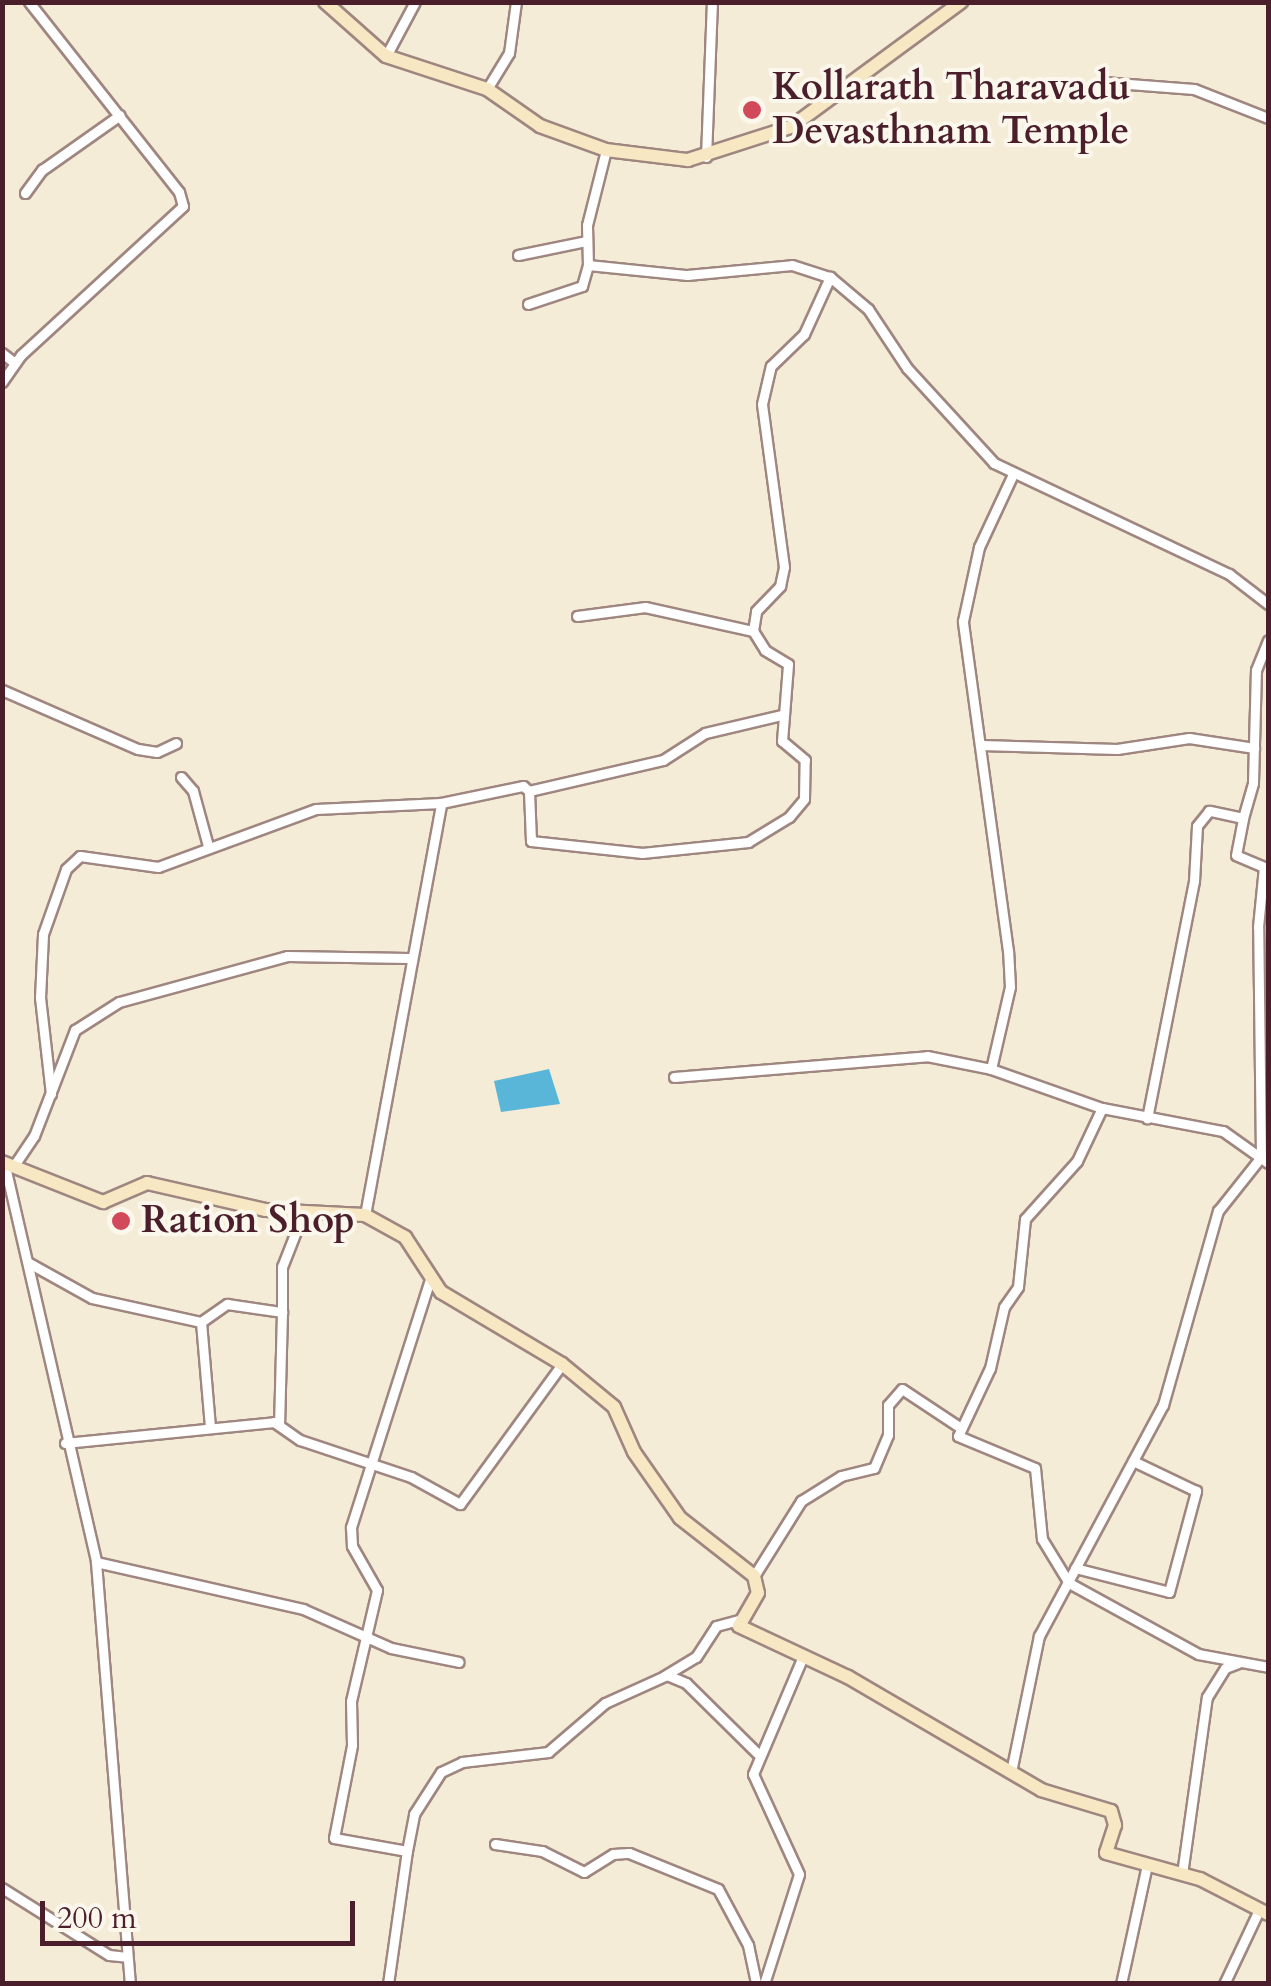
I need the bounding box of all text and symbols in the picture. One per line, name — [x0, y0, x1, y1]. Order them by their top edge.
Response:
place label: Kollarath Tharavadu Devasthnam Temple — [772, 65, 1131, 154]
marker: Kollarath Tharavadu Devasthnam Temple — [741, 99, 763, 121]
place label: Ration Shop — [141, 1198, 355, 1244]
marker: Ration Shop — [110, 1210, 132, 1232]
scale bar — [45, 1881, 360, 1943]
text: 200 m — [57, 1898, 137, 1939]

